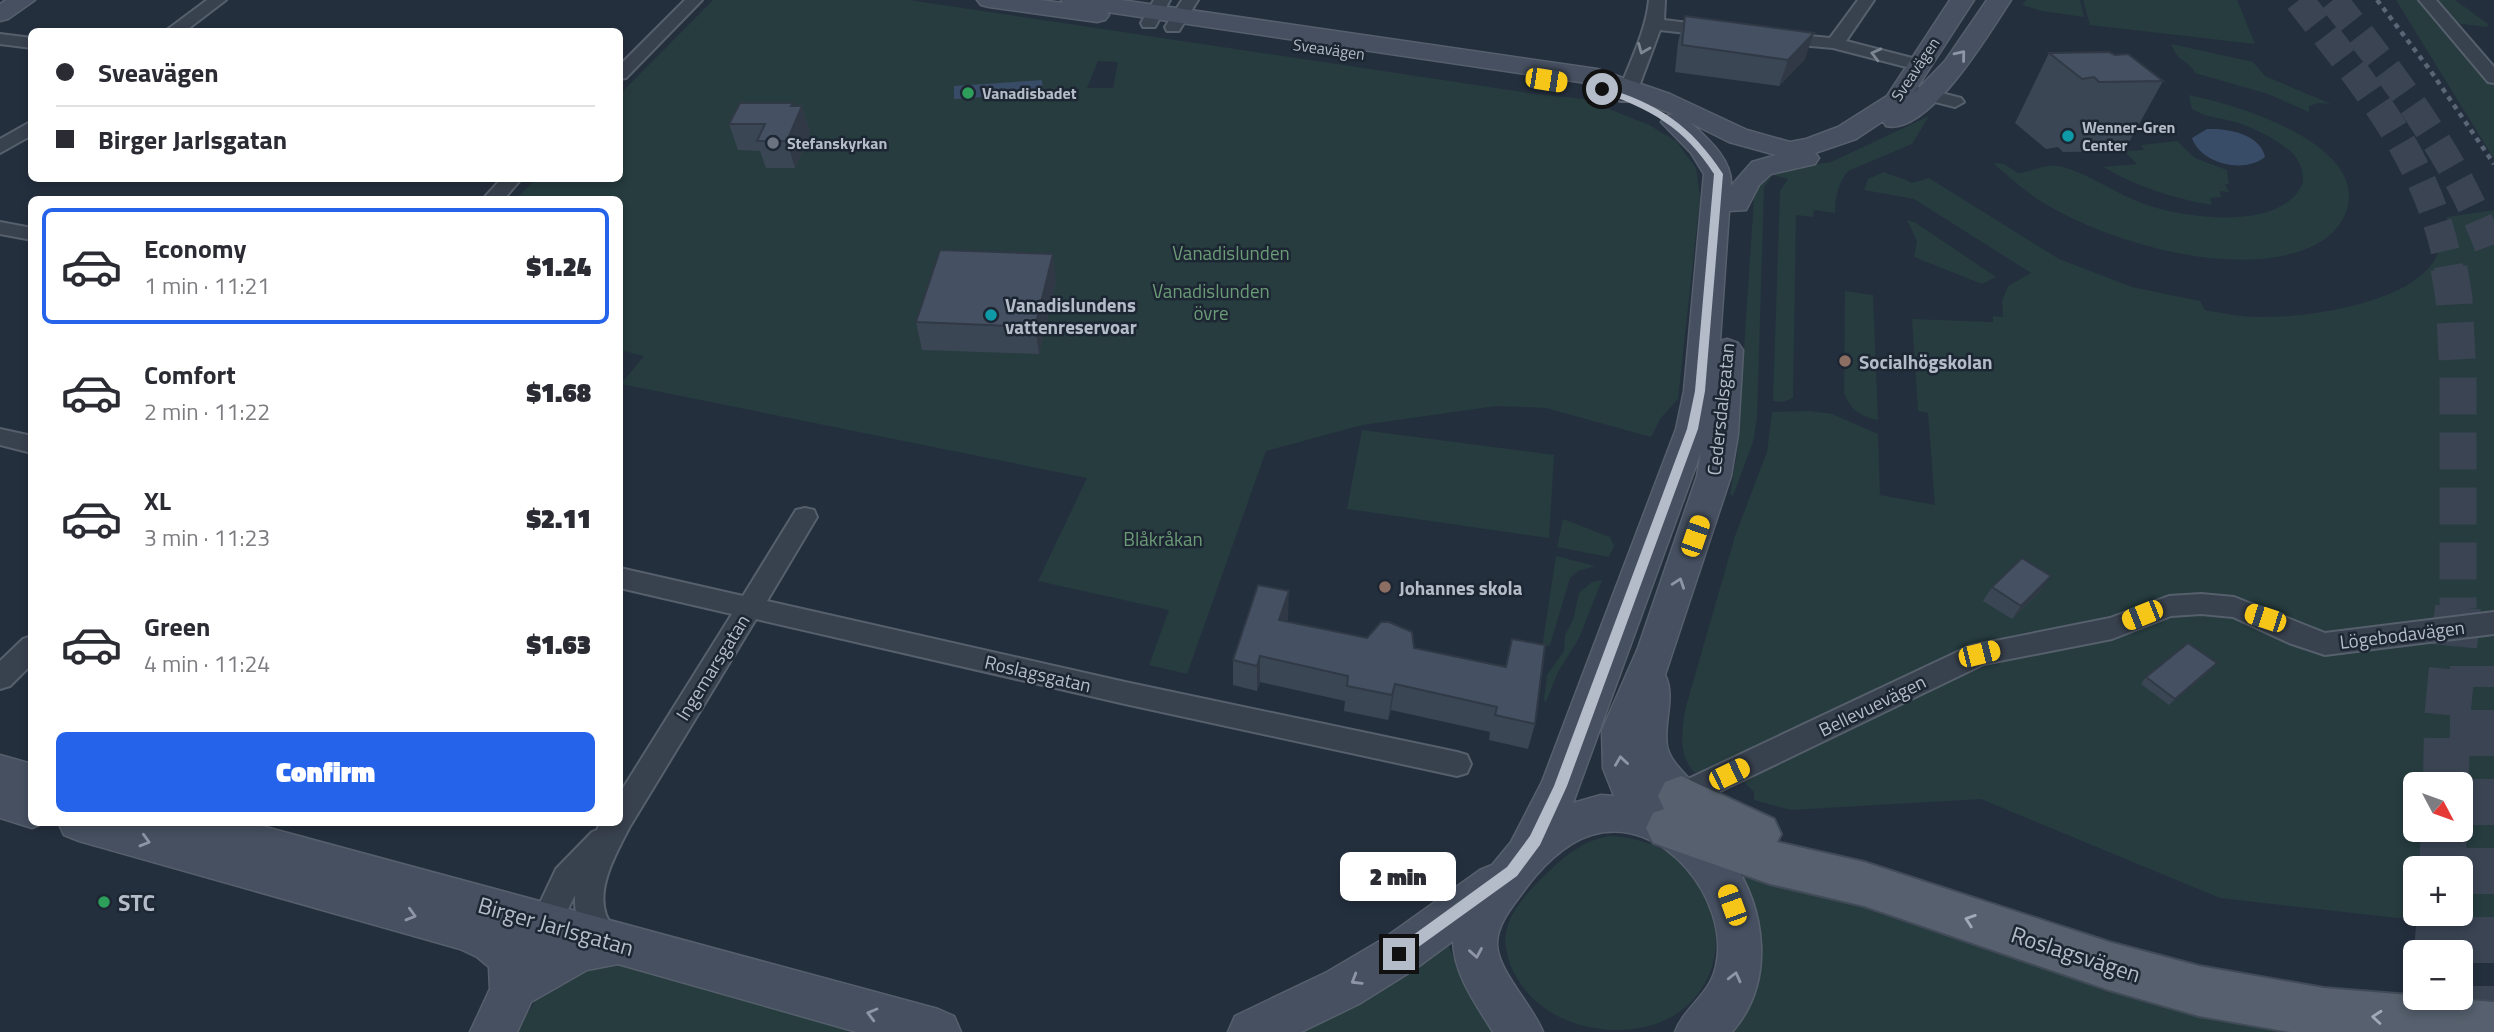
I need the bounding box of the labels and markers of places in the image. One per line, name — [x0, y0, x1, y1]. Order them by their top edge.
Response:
place label: Vanadisbadet — [982, 81, 1077, 105]
marker: Vanadisbadet — [960, 85, 976, 101]
place label: Wenner-Gren Center — [2082, 115, 2175, 157]
marker: Wenner-Gren Center — [2060, 128, 2076, 144]
place label: Stefanskyrkan — [787, 131, 887, 155]
marker: Stefanskyrkan — [765, 135, 781, 151]
place label: Vanadislundens vattenreservoar — [1005, 290, 1137, 341]
marker: Vanadislundens vattenreservoar — [983, 307, 999, 323]
place label: Socialhögskolan — [1859, 347, 1992, 376]
marker: Socialhögskolan — [1837, 353, 1853, 369]
place label: Johannes skola — [1399, 573, 1523, 602]
marker: Johannes skola — [1377, 579, 1393, 595]
place label: STC — [118, 885, 155, 920]
marker: STC — [96, 894, 112, 910]

